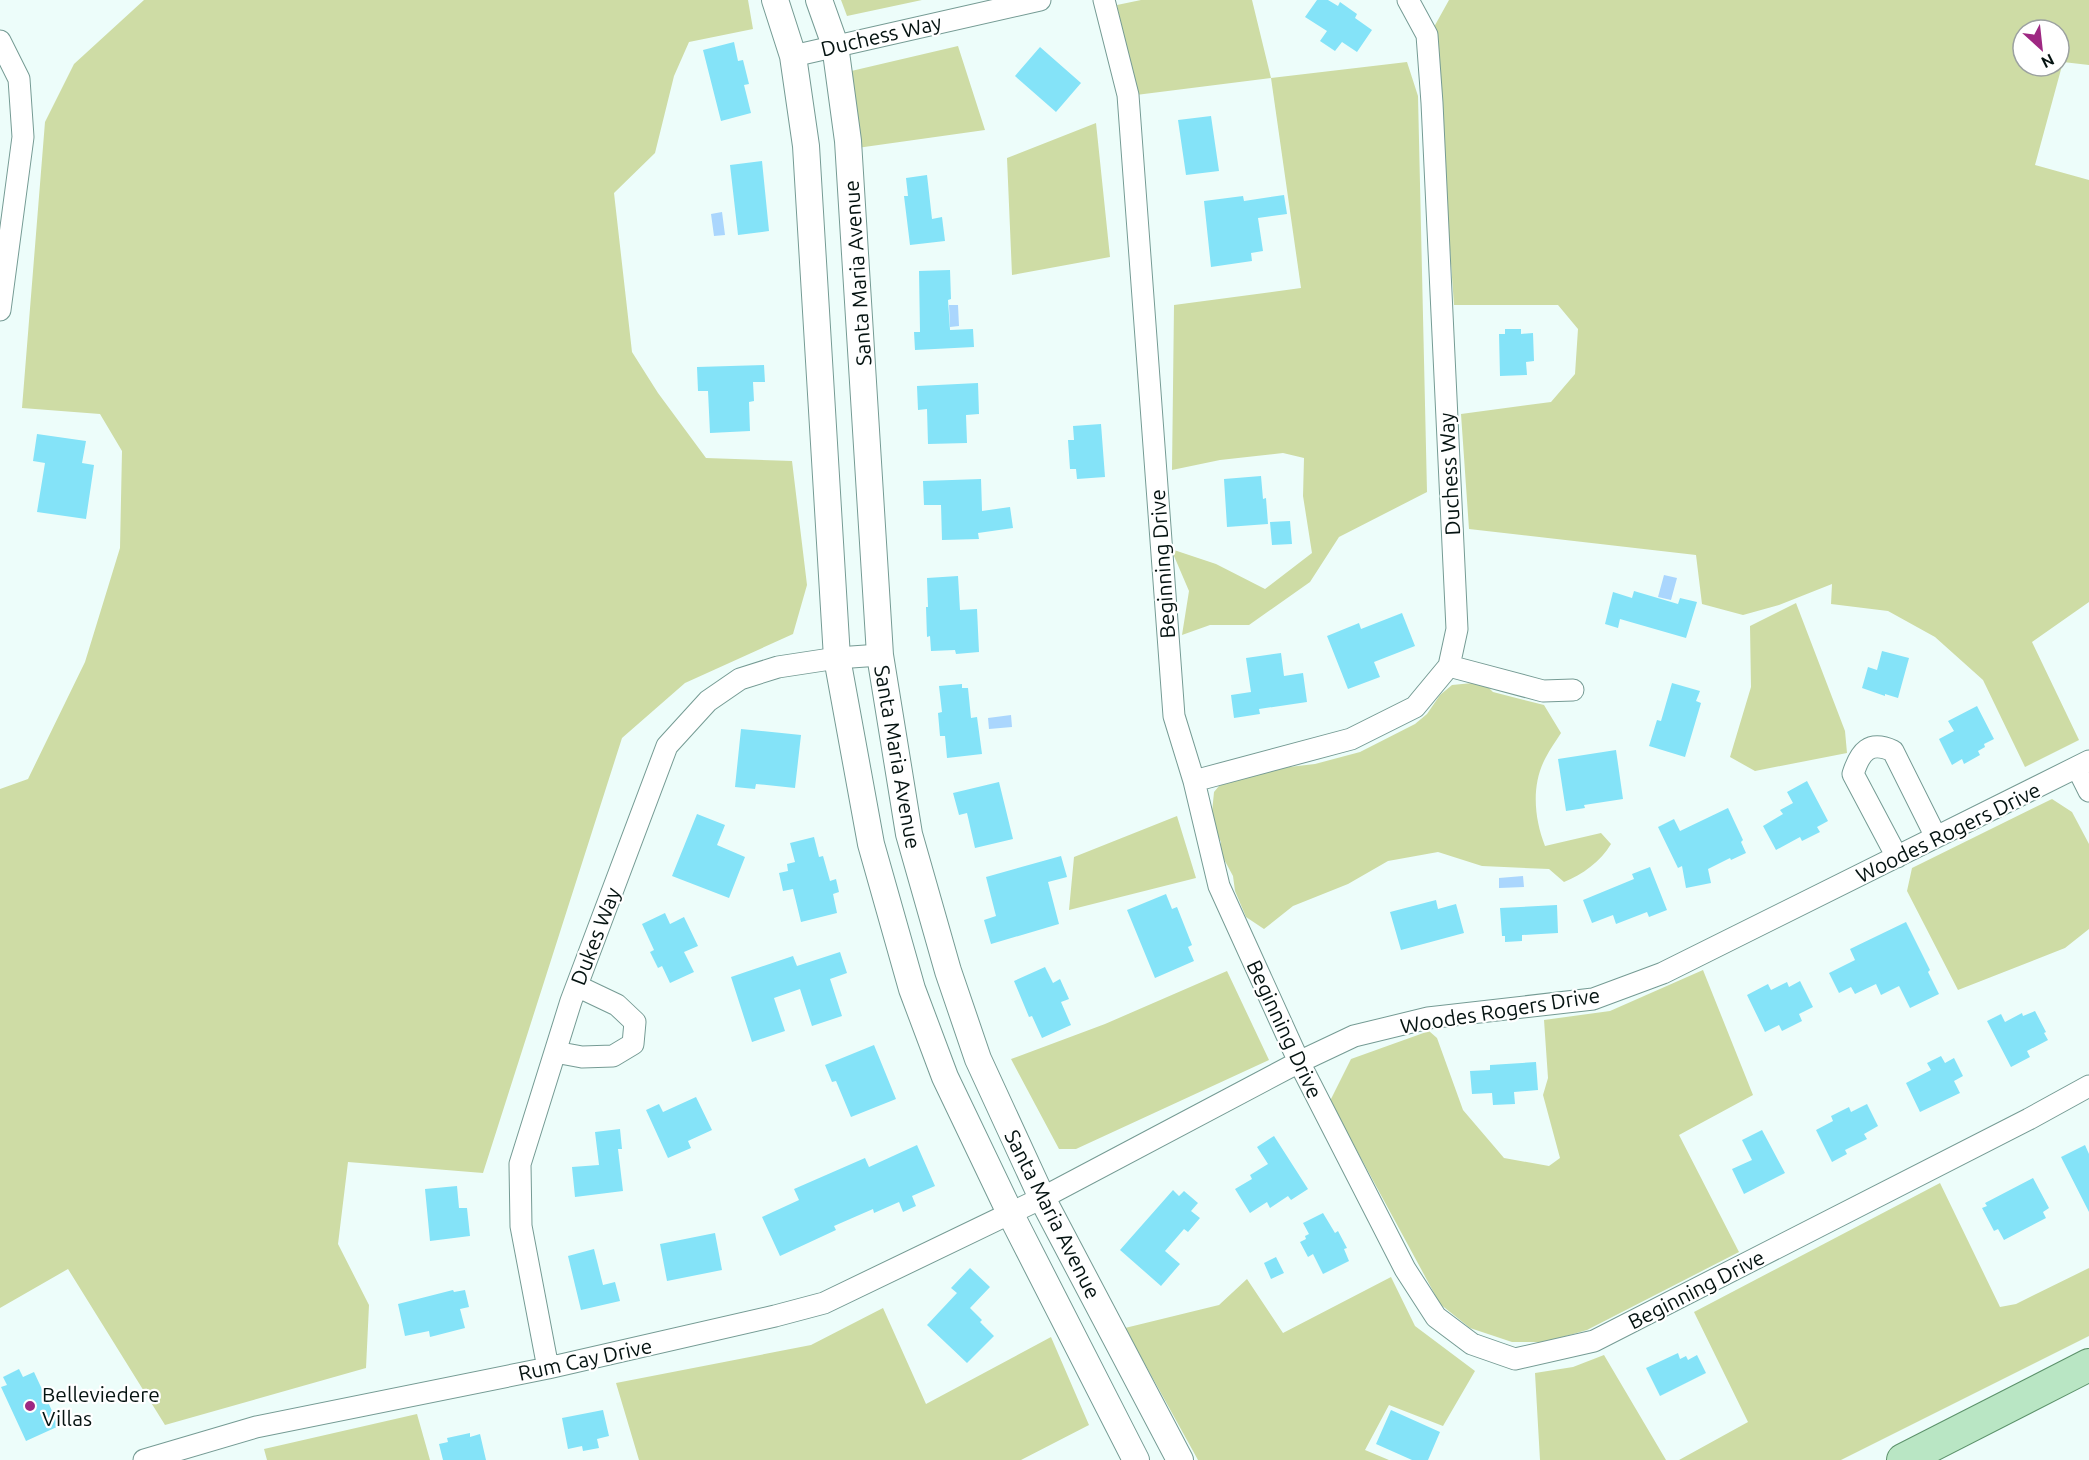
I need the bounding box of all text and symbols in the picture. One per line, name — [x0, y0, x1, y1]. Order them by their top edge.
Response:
street label: Duchess Way — [818, 9, 944, 61]
north arrow — [2011, 18, 2071, 78]
text: N — [2038, 51, 2057, 72]
street label: Santa Maria Avenue — [839, 179, 875, 367]
street label: Duchess Way — [1434, 412, 1464, 536]
street label: Beginning Drive — [1145, 488, 1179, 640]
street label: Santa Maria Avenue — [870, 663, 926, 851]
street label: Woodes Rogers Drive — [1852, 777, 2044, 887]
street label: Dukes Way — [565, 884, 625, 988]
street label: Beginning Drive — [1242, 956, 1328, 1102]
street label: Woodes Rogers Drive — [1398, 982, 1602, 1038]
street label: Santa Maria Avenue — [1000, 1126, 1106, 1302]
street label: Beginning Drive — [1624, 1244, 1768, 1334]
street label: Rum Cay Drive — [516, 1333, 654, 1385]
place label: Belleviedere Villas — [42, 1382, 160, 1430]
marker: Belleviedere Villas — [23, 1399, 37, 1413]

